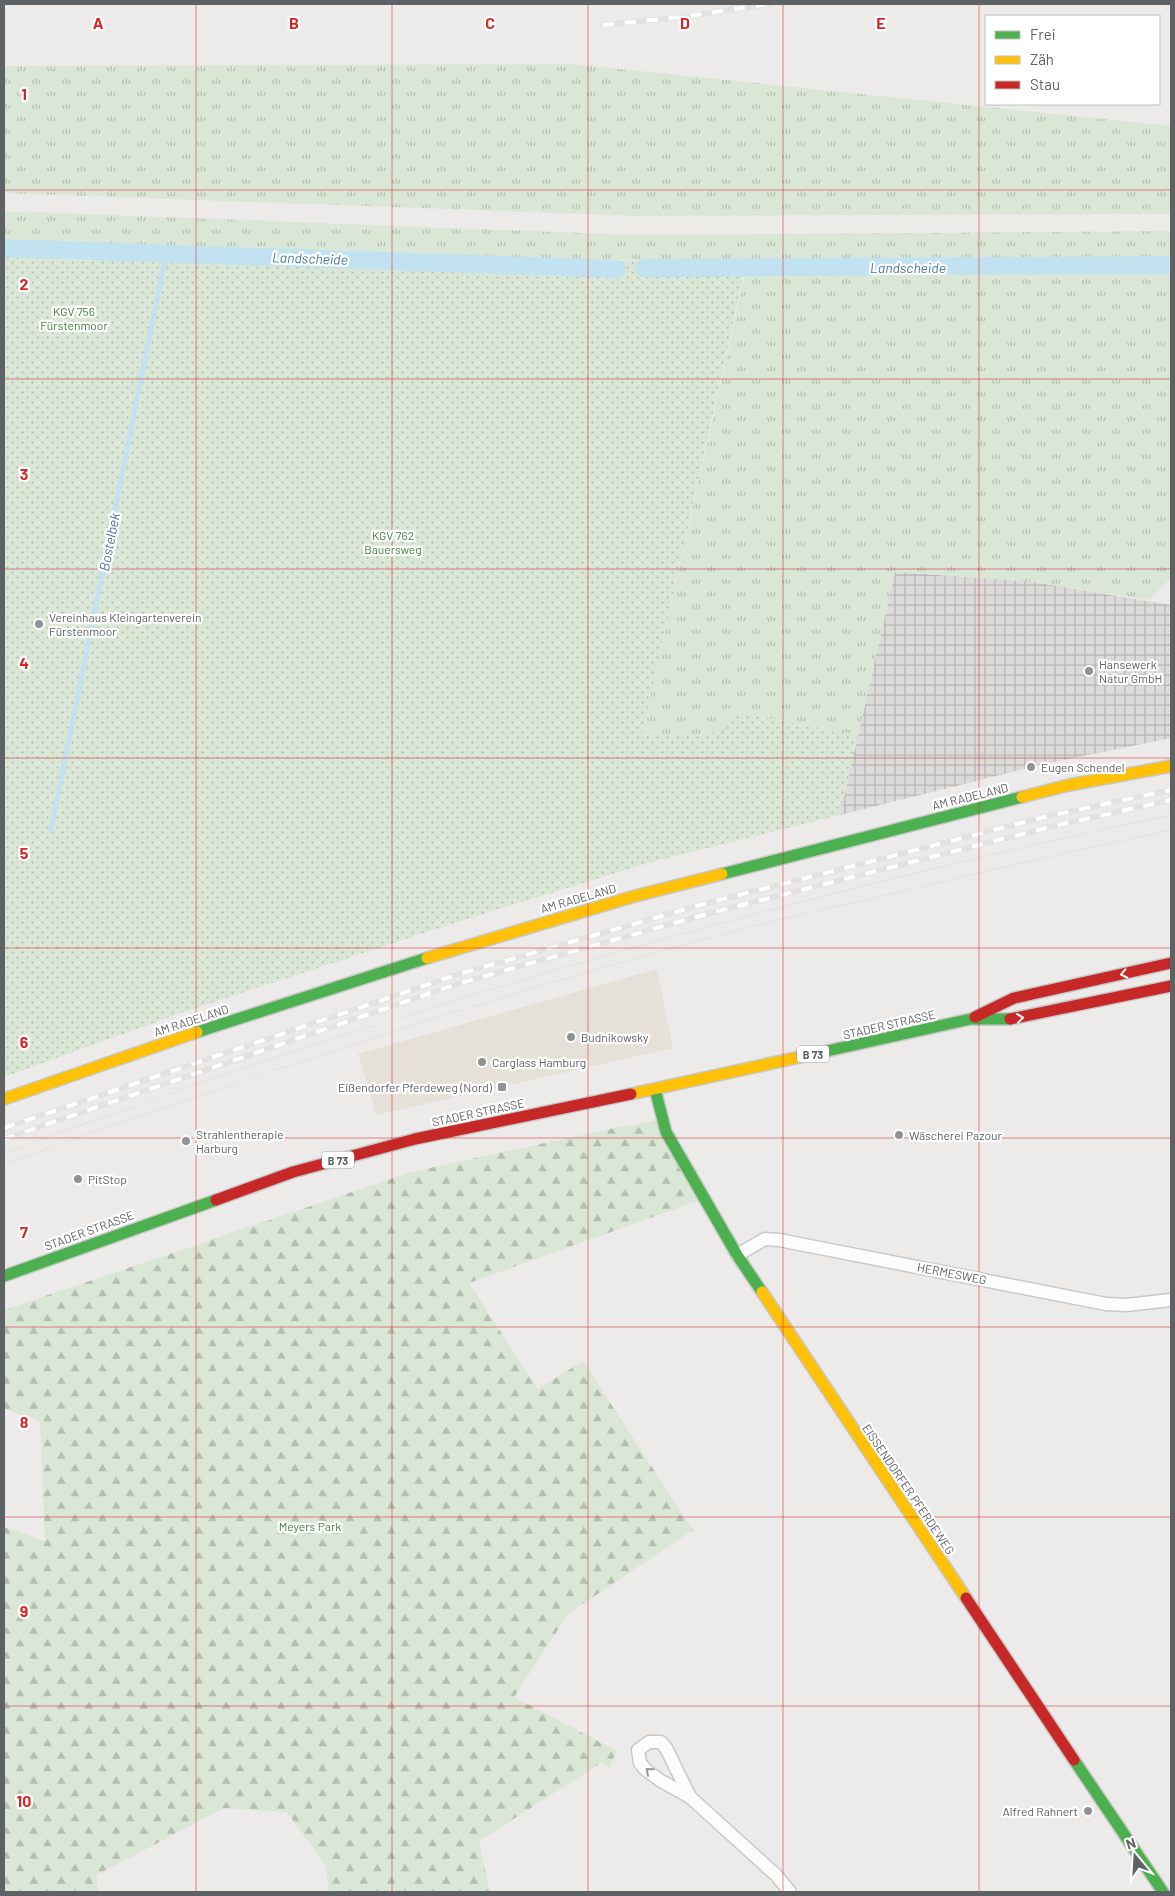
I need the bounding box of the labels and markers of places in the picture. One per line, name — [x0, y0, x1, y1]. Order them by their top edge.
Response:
place label: Vereinhaus Kleingartenverein Fürstenmoor — [49, 610, 201, 638]
marker: Vereinhaus Kleingartenverein Fürstenmoor — [33, 618, 45, 630]
place label: Hansewerk Natur GmbH — [1099, 657, 1162, 685]
marker: Hansewerk Natur GmbH — [1083, 665, 1095, 677]
place label: Eugen Schendel — [1041, 760, 1125, 774]
marker: Eugen Schendel — [1025, 761, 1037, 773]
place label: Budnikowsky — [581, 1030, 649, 1044]
marker: Budnikowsky — [565, 1031, 577, 1043]
place label: Carglass Hamburg — [492, 1055, 586, 1069]
marker: Carglass Hamburg — [476, 1056, 488, 1068]
place label: Eißendorfer Pferdeweg (Nord) — [338, 1080, 493, 1094]
marker: Eißendorfer Pferdeweg (Nord) — [496, 1081, 508, 1093]
place label: Strahlentherapie Harburg — [196, 1127, 284, 1155]
place label: Wäscherei Pazour — [909, 1128, 1003, 1142]
marker: Wäscherei Pazour — [893, 1129, 905, 1141]
marker: Strahlentherapie Harburg — [180, 1135, 192, 1147]
place label: PitStop — [88, 1172, 127, 1186]
marker: PitStop — [72, 1173, 84, 1185]
place label: Alfred Rahnert — [1002, 1804, 1078, 1818]
marker: Alfred Rahnert — [1082, 1805, 1094, 1817]

